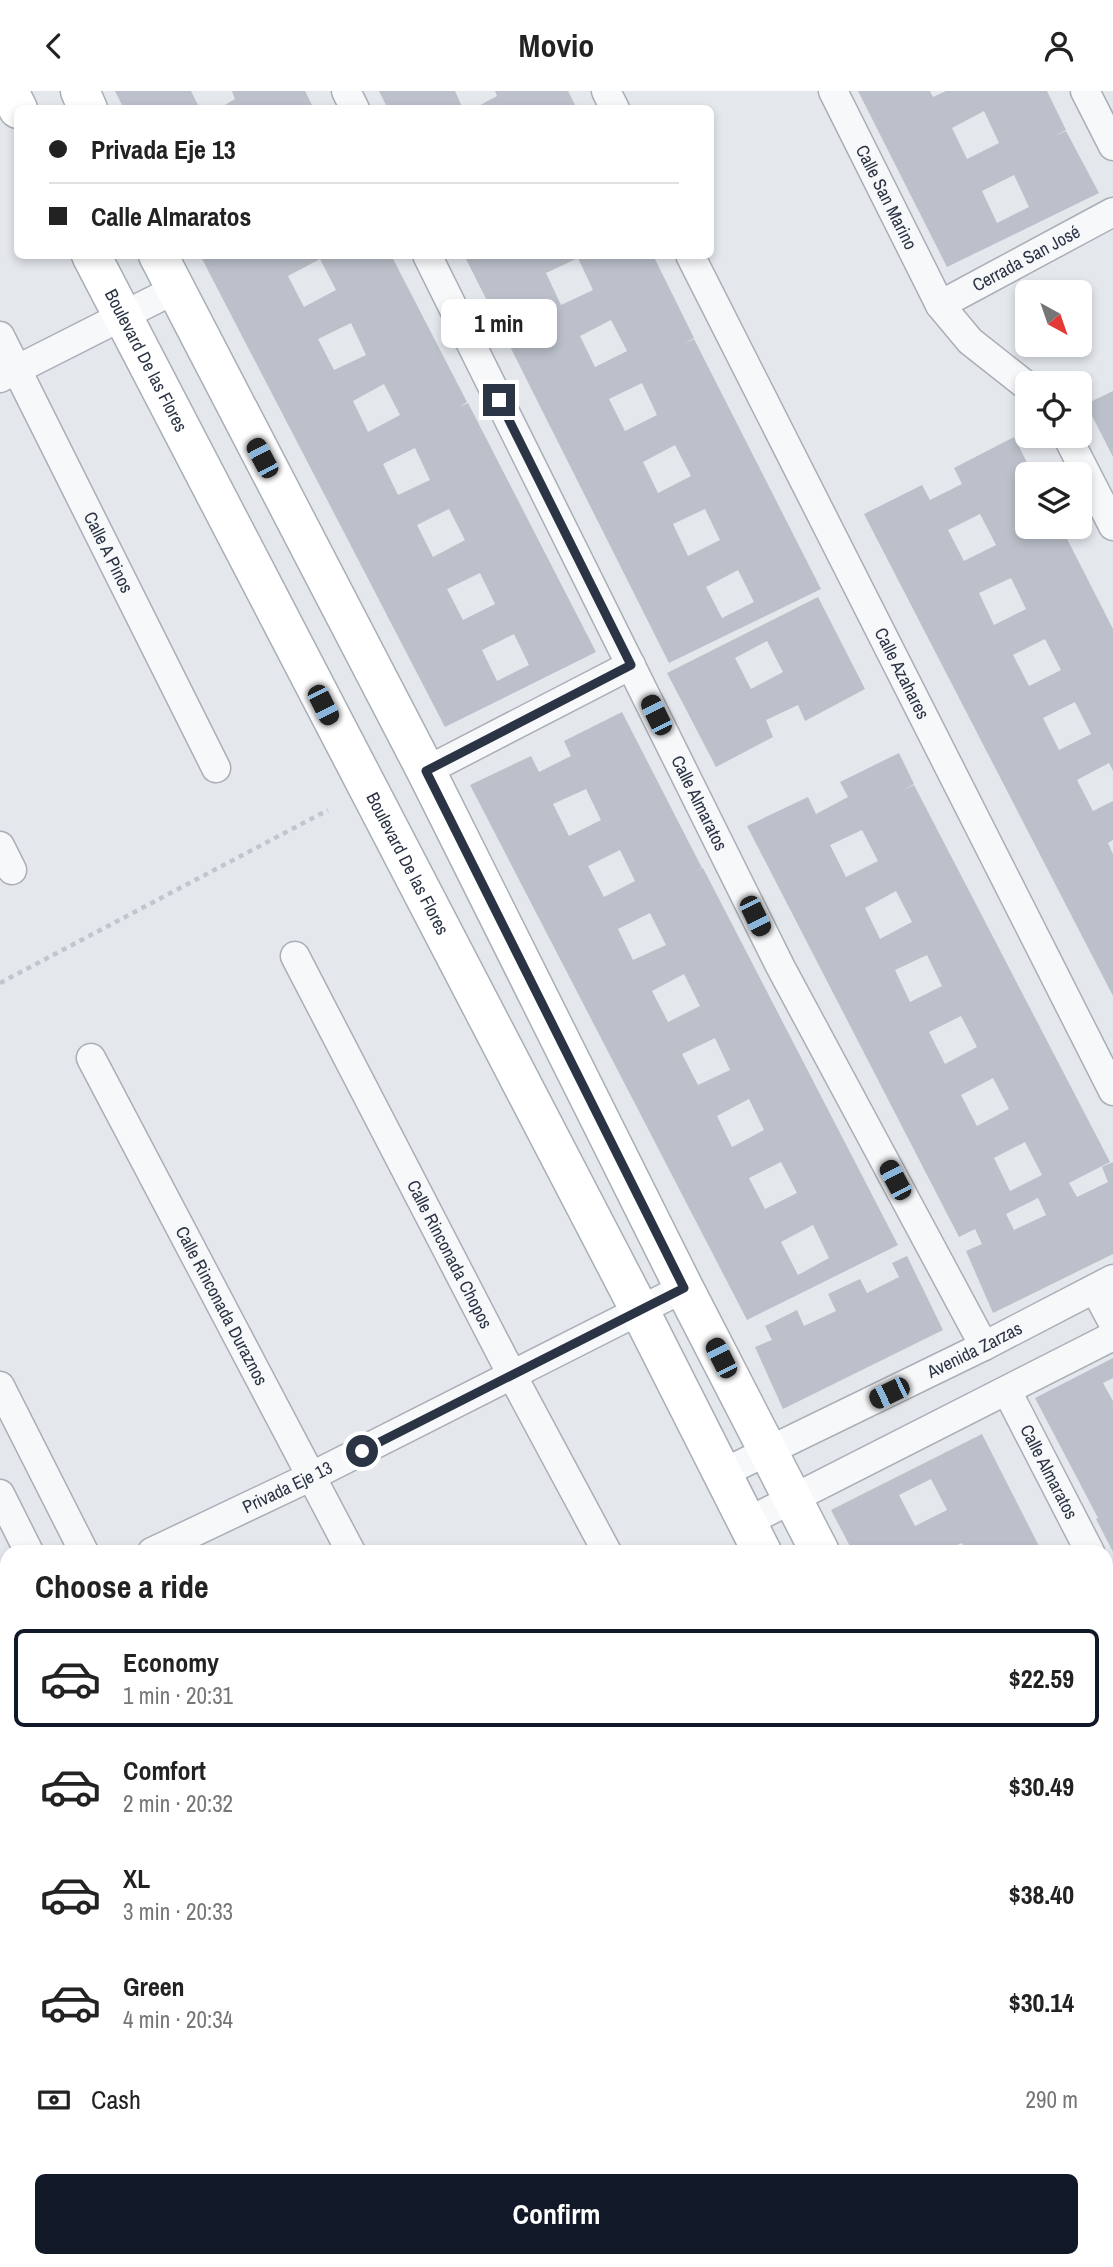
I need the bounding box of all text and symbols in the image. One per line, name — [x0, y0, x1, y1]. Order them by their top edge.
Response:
text: Movio — [519, 24, 594, 67]
icon: back — [35, 27, 73, 65]
icon: person — [1040, 27, 1078, 65]
text: Privada Eje 13 — [91, 132, 236, 167]
street label: Calle San Marino — [850, 141, 923, 254]
text: Calle Almaratos — [91, 199, 251, 234]
street label: Cerrada San José — [968, 219, 1084, 297]
north arrow — [1015, 280, 1092, 357]
map controls — [1015, 280, 1092, 539]
street label: Boulevard De las Flores — [99, 285, 194, 436]
callout: 1 min — [441, 299, 557, 347]
text: 1 min — [474, 308, 524, 339]
button: locate — [1015, 371, 1092, 448]
route end — [483, 384, 515, 416]
car — [243, 435, 282, 481]
button: layers — [1015, 462, 1092, 539]
street label: Calle A Pinos — [78, 507, 140, 597]
street label: Calle Azahares — [869, 623, 936, 723]
car — [305, 682, 342, 728]
car — [638, 692, 675, 738]
street label: Calle Almaratos — [665, 751, 734, 855]
street label: Boulevard De las Flores — [360, 788, 455, 939]
car — [737, 893, 774, 939]
car — [876, 1157, 915, 1203]
street label: Calle Rinconada Chopos — [401, 1175, 499, 1333]
street label: Calle Rinconada Duraznos — [170, 1222, 274, 1389]
street label: Avenida Zarzas — [922, 1315, 1026, 1384]
car — [703, 1335, 740, 1381]
car — [866, 1374, 913, 1412]
street label: Calle Almaratos — [1014, 1420, 1084, 1523]
route start — [346, 1435, 378, 1467]
street label: Privada Eje 13 — [238, 1455, 336, 1519]
text: Choose a ride — [35, 1565, 209, 1608]
text: Economy — [123, 1645, 219, 1680]
icon: car — [39, 1647, 102, 1710]
text: $22.59 — [1009, 1661, 1074, 1696]
text: 1 min · 20:31 — [123, 1680, 233, 1711]
text: Comfort — [123, 1753, 206, 1788]
icon: car — [39, 1755, 102, 1818]
text: $30.49 — [1009, 1769, 1074, 1804]
text: 2 min · 20:32 — [123, 1788, 233, 1819]
text: XL — [123, 1861, 150, 1896]
icon: car — [39, 1863, 102, 1926]
text: $38.40 — [1009, 1877, 1074, 1912]
text: 3 min · 20:33 — [123, 1896, 233, 1927]
text: Green — [123, 1969, 185, 2004]
icon: car — [39, 1971, 102, 2034]
text: $30.14 — [1009, 1985, 1074, 2020]
text: 4 min · 20:34 — [123, 2004, 233, 2035]
icon: cash — [35, 2081, 73, 2119]
text: Cash — [91, 2082, 141, 2117]
text: 290 m — [1026, 2084, 1078, 2115]
button: Confirm — [35, 2174, 1078, 2254]

